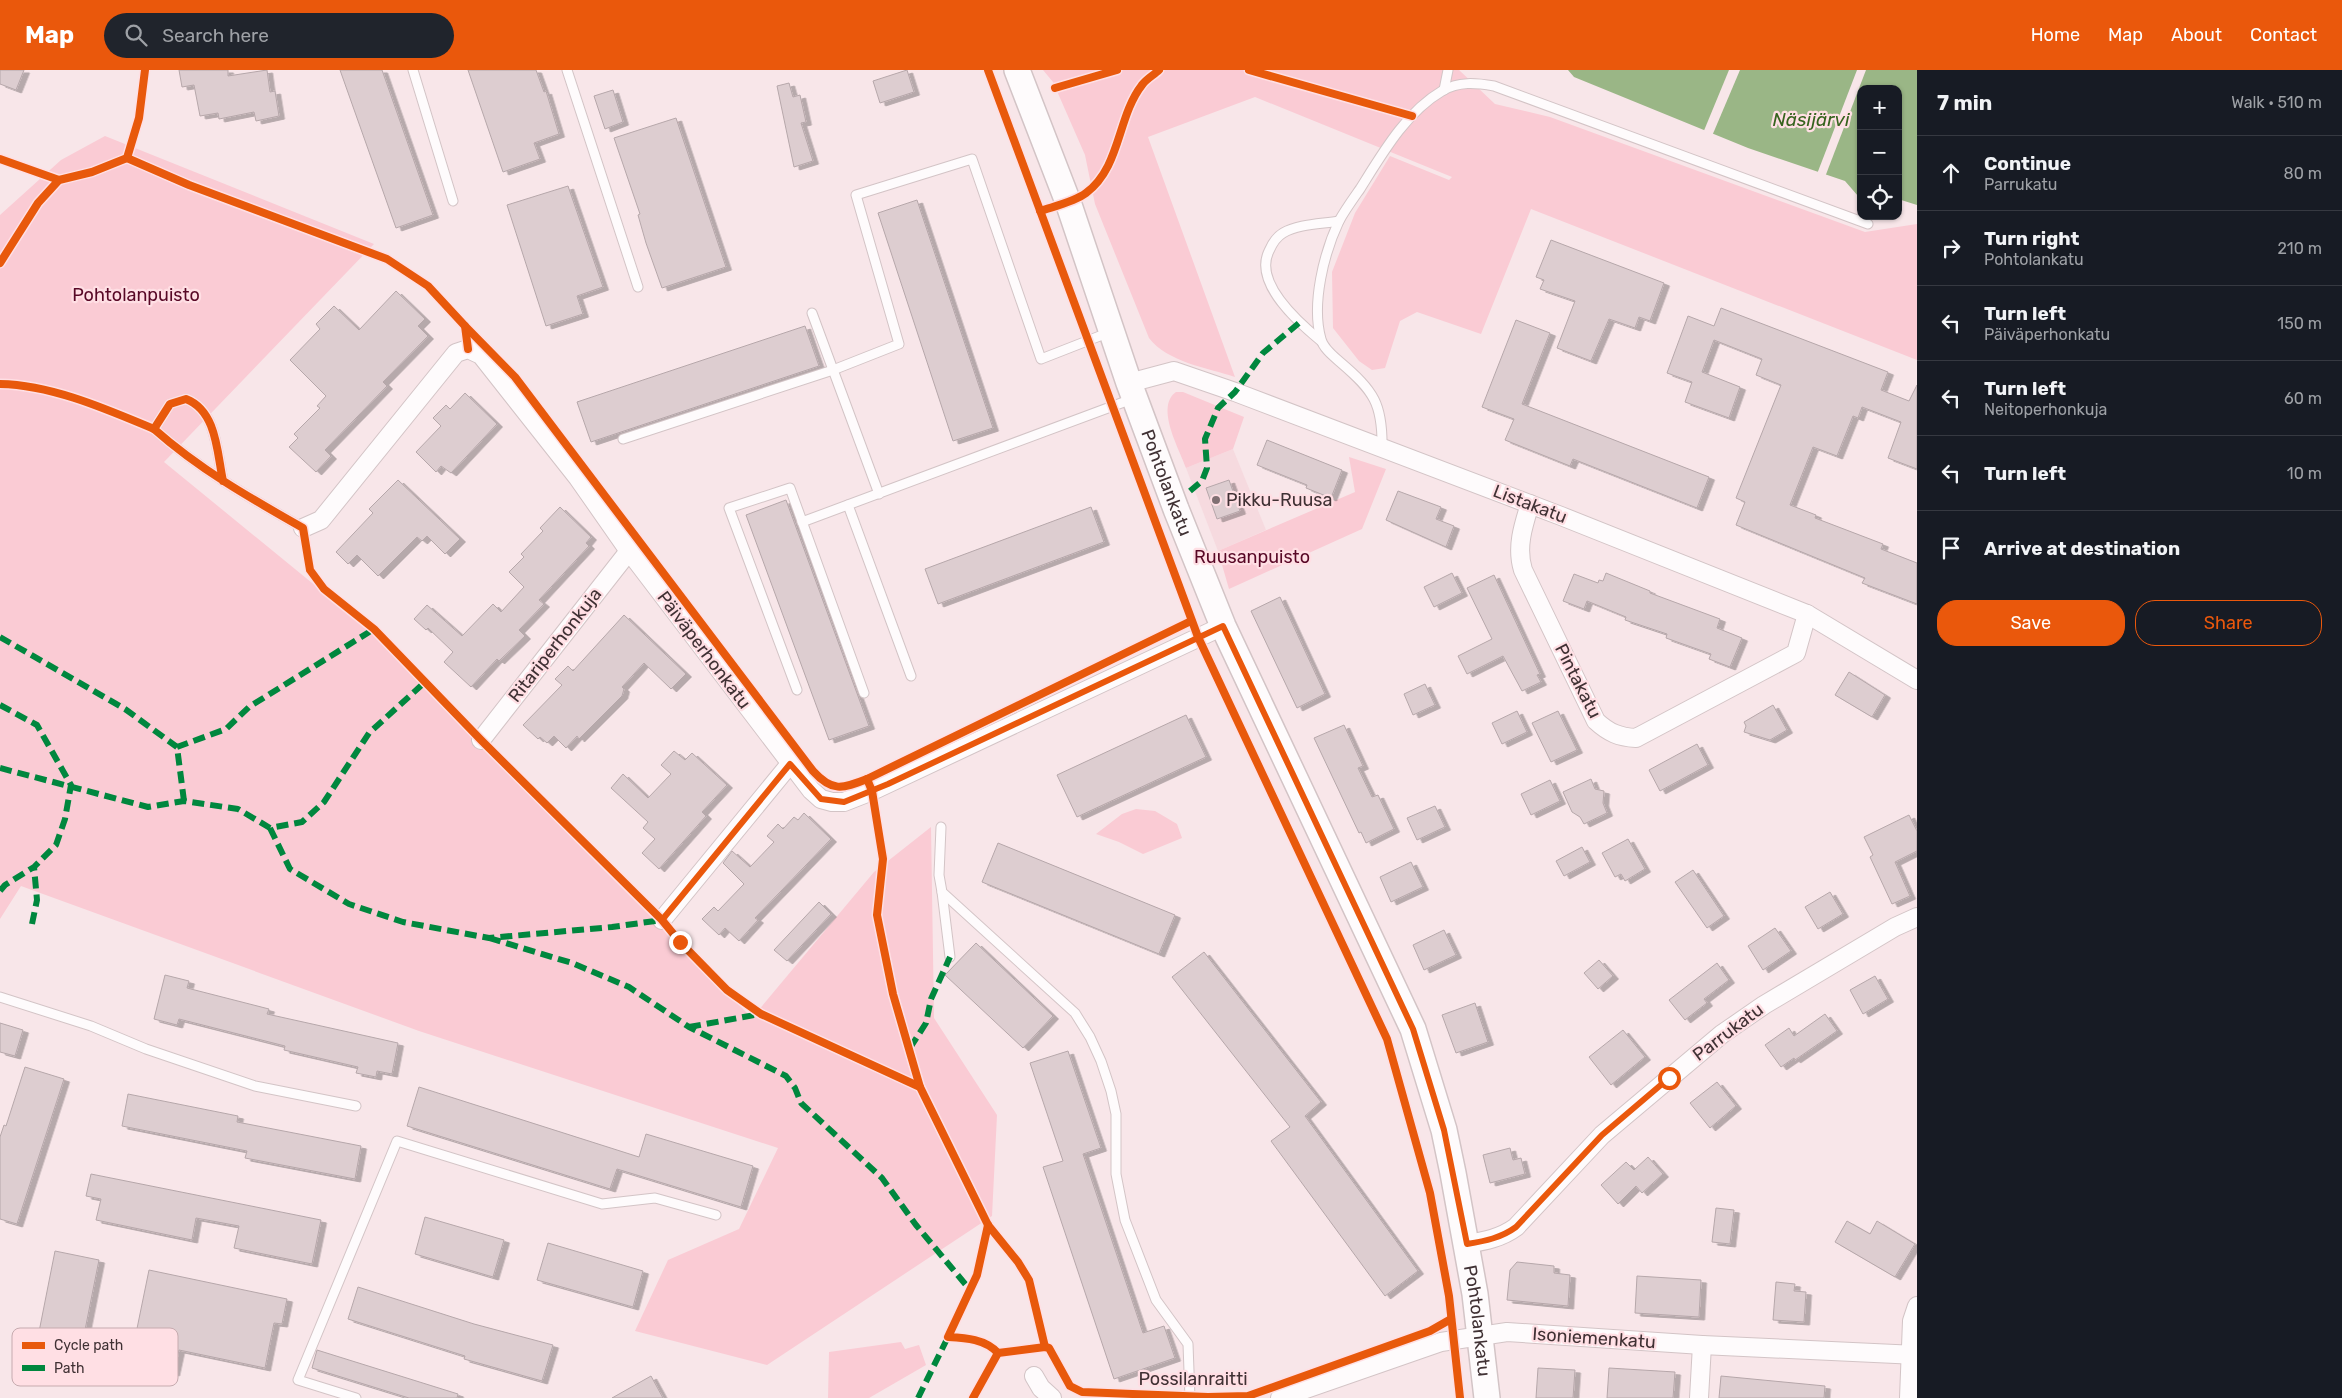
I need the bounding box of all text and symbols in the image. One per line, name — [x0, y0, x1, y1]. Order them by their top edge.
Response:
search box — [104, 13, 454, 58]
text: Map — [25, 21, 74, 49]
icon: search — [122, 21, 150, 49]
text: Search here — [162, 24, 269, 47]
text: Home — [2031, 24, 2080, 46]
text: Map — [2108, 24, 2143, 46]
text: About — [2171, 24, 2222, 46]
text: Contact — [2250, 24, 2317, 46]
map controls — [1857, 85, 1902, 220]
button: + — [1857, 85, 1902, 130]
text: 7 min — [1937, 90, 1992, 115]
text: Walk · 510 m — [2231, 93, 2322, 112]
water label: Näsijärvi — [1772, 108, 1850, 131]
button: − — [1857, 130, 1902, 175]
text: Continue — [1984, 152, 2071, 175]
icon: ahead — [1937, 159, 1965, 187]
text: 80 m — [2284, 164, 2322, 183]
button: locate — [1857, 175, 1902, 220]
text: Parrukatu — [1984, 175, 2057, 194]
text: Turn right — [1984, 227, 2079, 250]
icon: right — [1937, 234, 1965, 262]
text: 210 m — [2277, 239, 2322, 258]
text: Pohtolankatu — [1984, 250, 2084, 269]
park label: Pohtolanpuisto — [72, 284, 200, 306]
text: Turn left — [1984, 302, 2066, 325]
icon: left — [1937, 309, 1965, 337]
text: 150 m — [2277, 314, 2322, 333]
text: Päiväperhonkatu — [1984, 325, 2110, 344]
text: Turn left — [1984, 377, 2066, 400]
icon: left — [1937, 384, 1965, 412]
text: 60 m — [2284, 389, 2322, 408]
text: Neitoperhonkuja — [1984, 400, 2107, 419]
street label: Pohtolankatu — [1136, 426, 1197, 539]
icon: left — [1937, 459, 1965, 487]
text: Turn left — [1984, 462, 2066, 485]
text: 10 m — [2287, 464, 2322, 483]
street label: Listakatu — [1490, 480, 1570, 528]
place label: Pikku-Ruusa — [1226, 489, 1332, 511]
marker: Pikku-Ruusa — [1210, 494, 1222, 506]
icon: arrive — [1937, 534, 1965, 562]
text: Arrive at destination — [1984, 537, 2180, 560]
park label: Ruusanpuisto — [1194, 546, 1310, 568]
street label: Ritariperhonkuja — [504, 584, 606, 706]
street label: Päiväperhonkatu — [653, 587, 755, 713]
button: Save — [1937, 600, 2125, 646]
button: Share — [2135, 600, 2322, 646]
street label: Pintakatu — [1550, 640, 1606, 722]
route end — [669, 931, 692, 954]
street label: Parrukatu — [1688, 998, 1768, 1066]
route start — [1658, 1067, 1681, 1090]
street label: Pohtolankatu — [1459, 1263, 1495, 1378]
street label: Isoniemenkatu — [1532, 1323, 1656, 1353]
legend — [12, 1328, 178, 1386]
text: Cycle path — [54, 1337, 123, 1354]
text: Path — [54, 1360, 85, 1377]
street label: Possilanraitti — [1138, 1368, 1248, 1390]

